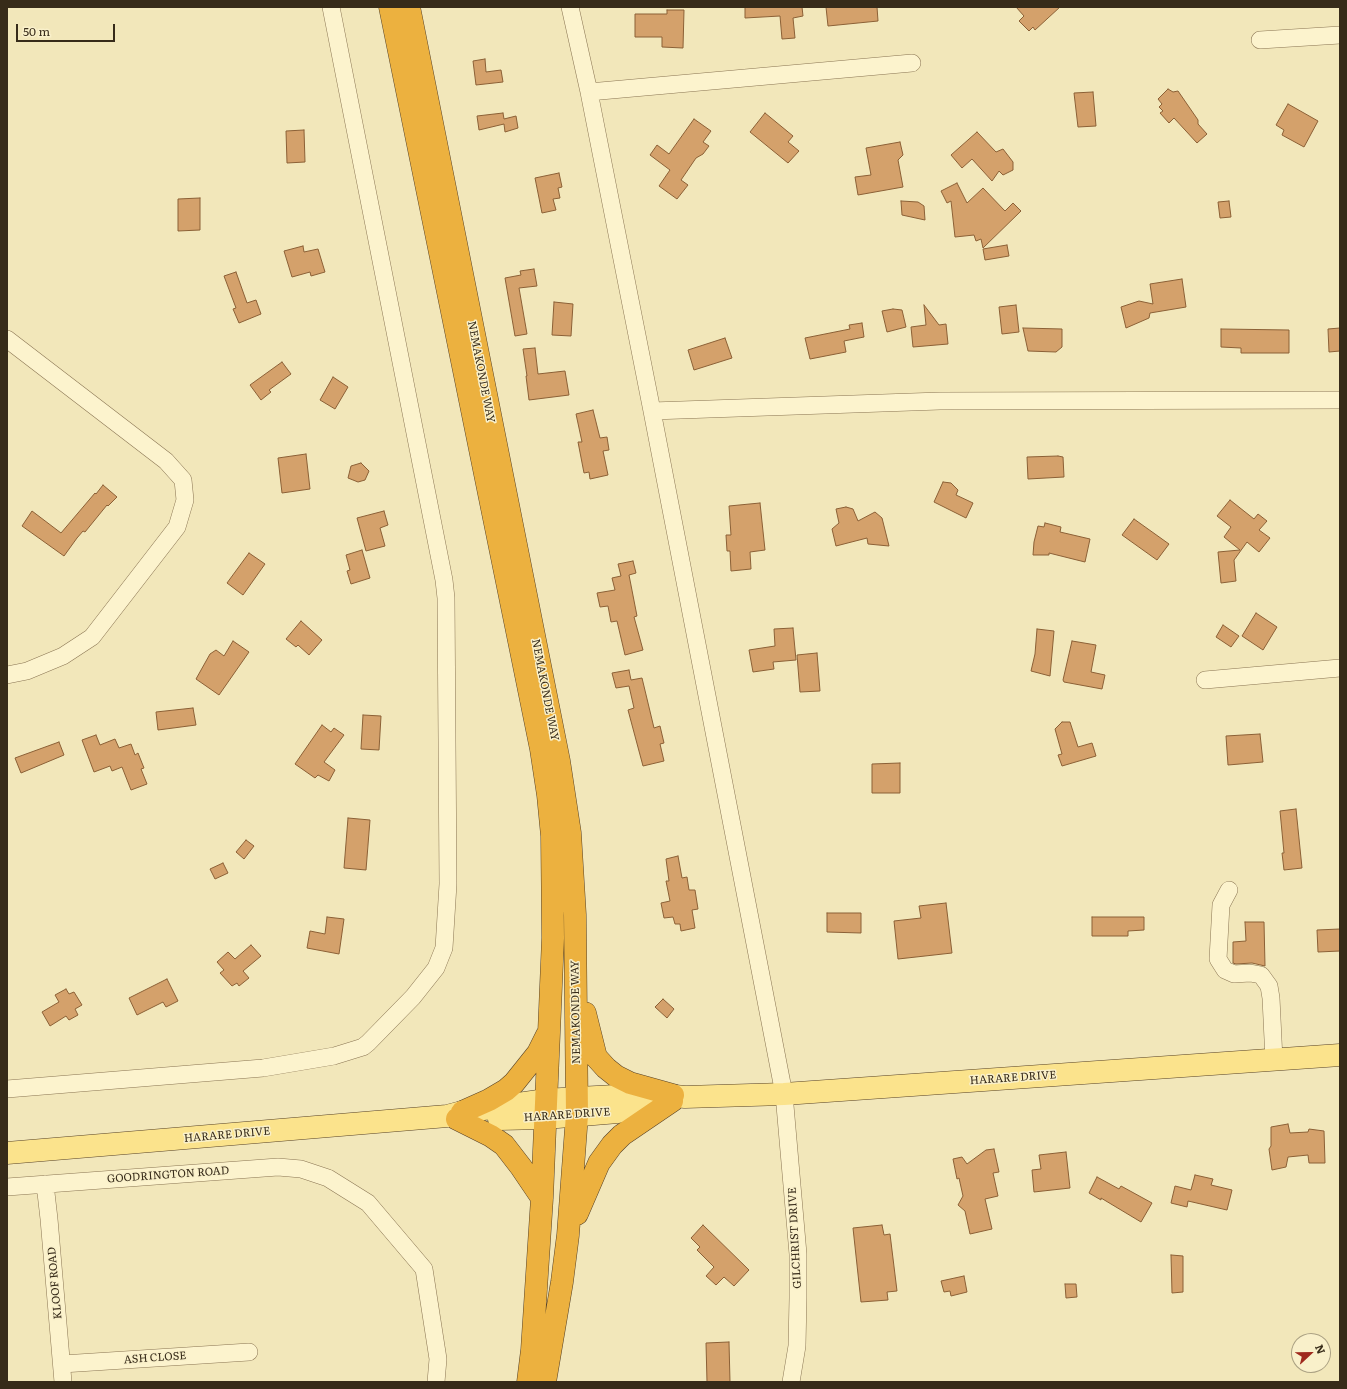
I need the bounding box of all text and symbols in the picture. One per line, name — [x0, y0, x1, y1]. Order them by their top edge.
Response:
scale bar — [18, 16, 117, 42]
text: 50 m — [23, 22, 50, 40]
street label: NEMAKONDE WAY — [465, 320, 497, 424]
street label: NEMAKONDE WAY — [529, 638, 561, 742]
street label: NEMAKONDE WAY — [568, 960, 584, 1064]
street label: HARARE DRIVE — [969, 1068, 1057, 1088]
street label: HARARE DRIVE — [523, 1105, 611, 1125]
street label: HARARE DRIVE — [183, 1125, 271, 1145]
street label: GOODRINGTON ROAD — [106, 1164, 230, 1186]
street label: GILCHRIST DRIVE — [786, 1187, 804, 1289]
street label: KLOOF ROAD — [45, 1246, 65, 1320]
north arrow — [1291, 1333, 1331, 1373]
text: N — [1312, 1342, 1330, 1356]
street label: ASH CLOSE — [123, 1349, 187, 1367]

